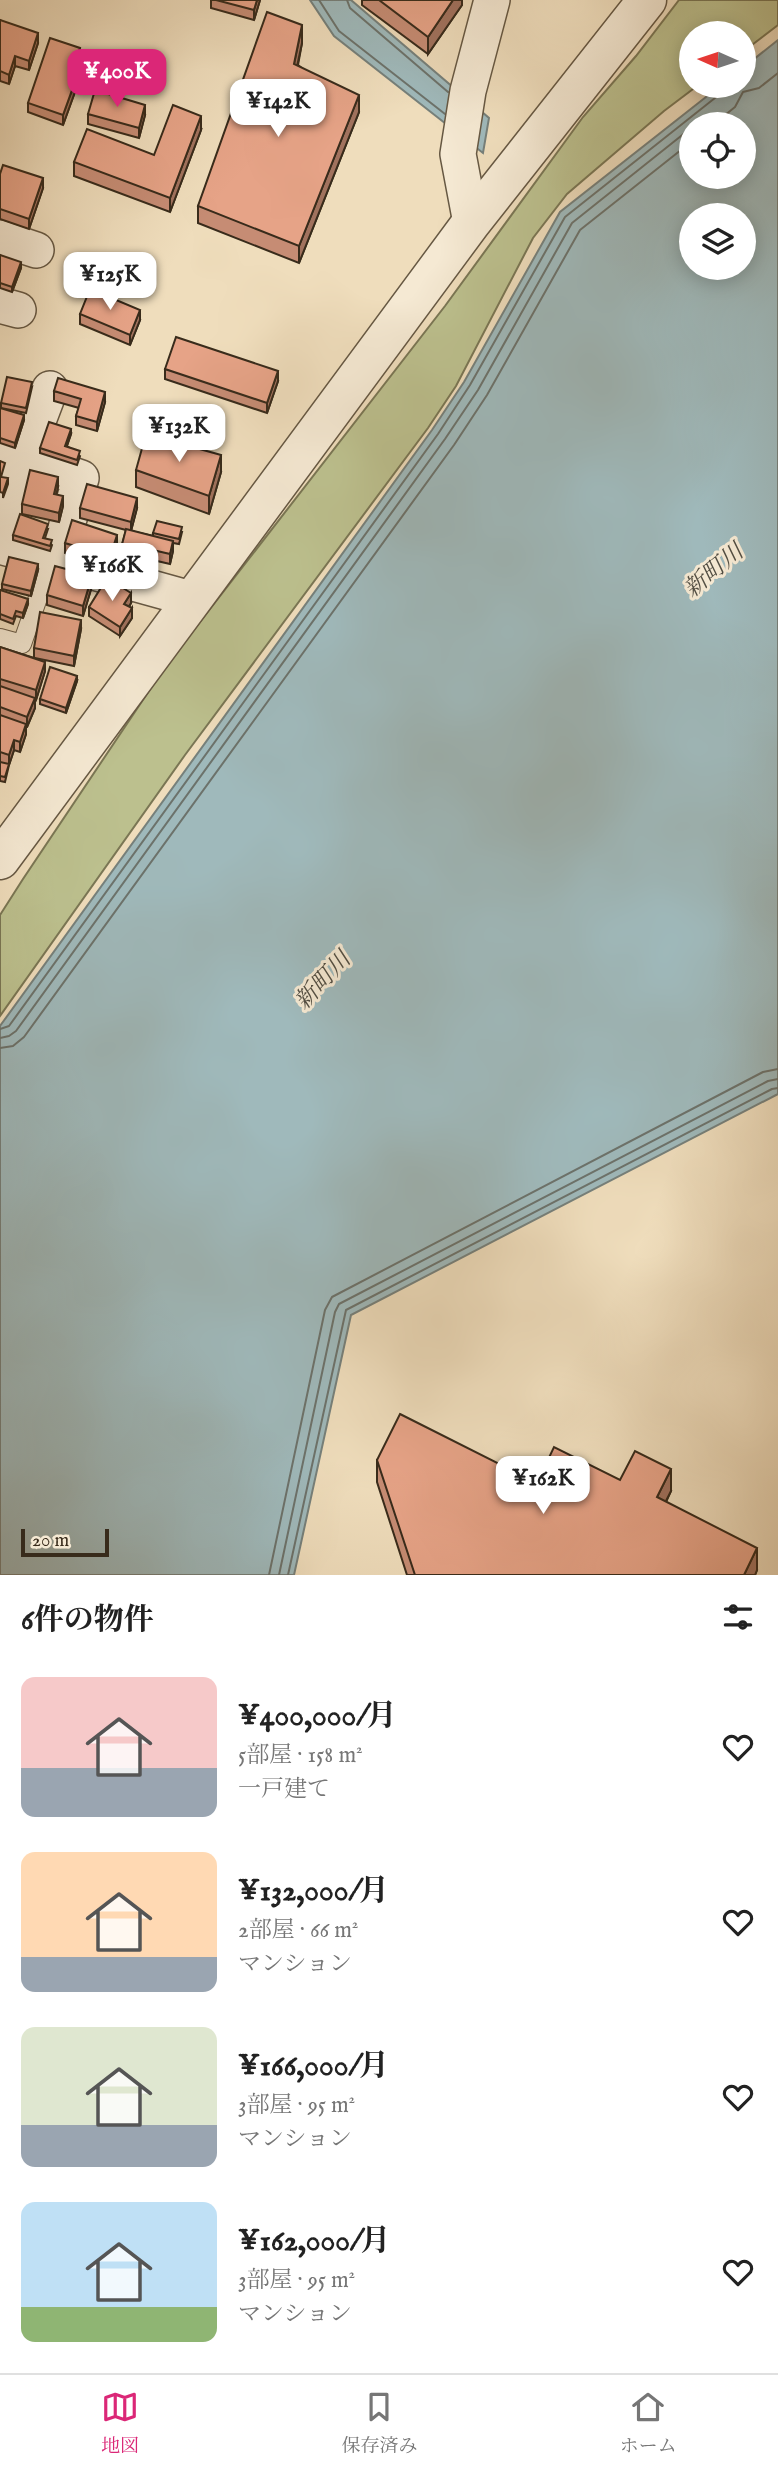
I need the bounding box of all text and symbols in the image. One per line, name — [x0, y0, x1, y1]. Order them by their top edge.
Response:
north arrow — [679, 21, 756, 98]
map controls — [679, 21, 756, 280]
pin: ¥400K — [68, 50, 166, 109]
text: ¥400K — [83, 57, 151, 86]
pin: ¥142K — [229, 80, 327, 139]
text: ¥142K — [246, 87, 310, 116]
button: locate — [679, 112, 756, 189]
button: layers — [679, 203, 756, 280]
pin: ¥125K — [61, 252, 159, 312]
text: ¥125K — [79, 260, 141, 289]
pin: ¥132K — [130, 405, 228, 464]
text: ¥132K — [148, 412, 210, 441]
water label: 新町川 — [678, 536, 752, 604]
pin: ¥166K — [63, 544, 161, 603]
text: ¥166K — [81, 551, 143, 580]
water label: 新町川 — [289, 944, 359, 1016]
pin: ¥162K — [494, 1456, 592, 1516]
text: ¥162K — [512, 1464, 574, 1493]
scale bar — [21, 1526, 108, 1558]
text: 20 m — [32, 1529, 69, 1553]
icon: filters — [719, 1598, 757, 1636]
text: 6件の物件 — [21, 1602, 154, 1640]
text: ¥400,000/月 — [238, 1698, 396, 1736]
icon: home — [77, 1705, 161, 1789]
icon: heart — [719, 1728, 757, 1766]
text: 5部屋 · 158 m² — [238, 1741, 363, 1770]
text: 一戸建て — [238, 1775, 330, 1804]
text: ¥132,000/月 — [238, 1873, 389, 1911]
icon: home — [77, 1880, 161, 1964]
icon: heart — [719, 1903, 757, 1941]
text: 2部屋 · 66 m² — [238, 1916, 359, 1945]
text: マンション — [238, 1950, 352, 1979]
text: ¥166,000/月 — [238, 2048, 389, 2086]
icon: home — [77, 2055, 161, 2139]
icon: heart — [719, 2078, 757, 2116]
text: 3部屋 · 95 m² — [238, 2091, 355, 2120]
text: マンション — [238, 2125, 352, 2154]
text: ¥162,000/月 — [238, 2223, 390, 2261]
icon: home — [77, 2230, 161, 2314]
icon: heart — [719, 2253, 757, 2291]
text: 3部屋 · 95 m² — [238, 2266, 355, 2295]
text: マンション — [238, 2300, 352, 2329]
tab: 地図 — [101, 2388, 139, 2459]
tab: 保存済み — [341, 2388, 418, 2459]
tab: ホーム — [620, 2388, 677, 2459]

